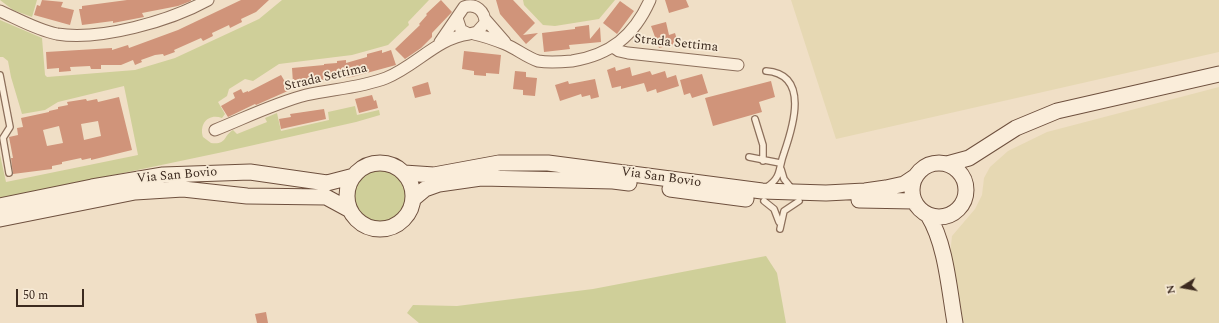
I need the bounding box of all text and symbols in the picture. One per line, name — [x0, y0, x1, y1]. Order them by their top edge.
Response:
street label: Strada Settima — [633, 32, 719, 56]
street label: Strada Settima — [283, 61, 369, 95]
street label: Via San Bovio — [136, 165, 218, 187]
street label: Via San Bovio — [620, 165, 702, 191]
north arrow — [1163, 267, 1203, 307]
scale bar — [18, 281, 86, 307]
text: N — [1162, 283, 1180, 295]
text: 50 m — [23, 286, 48, 305]

